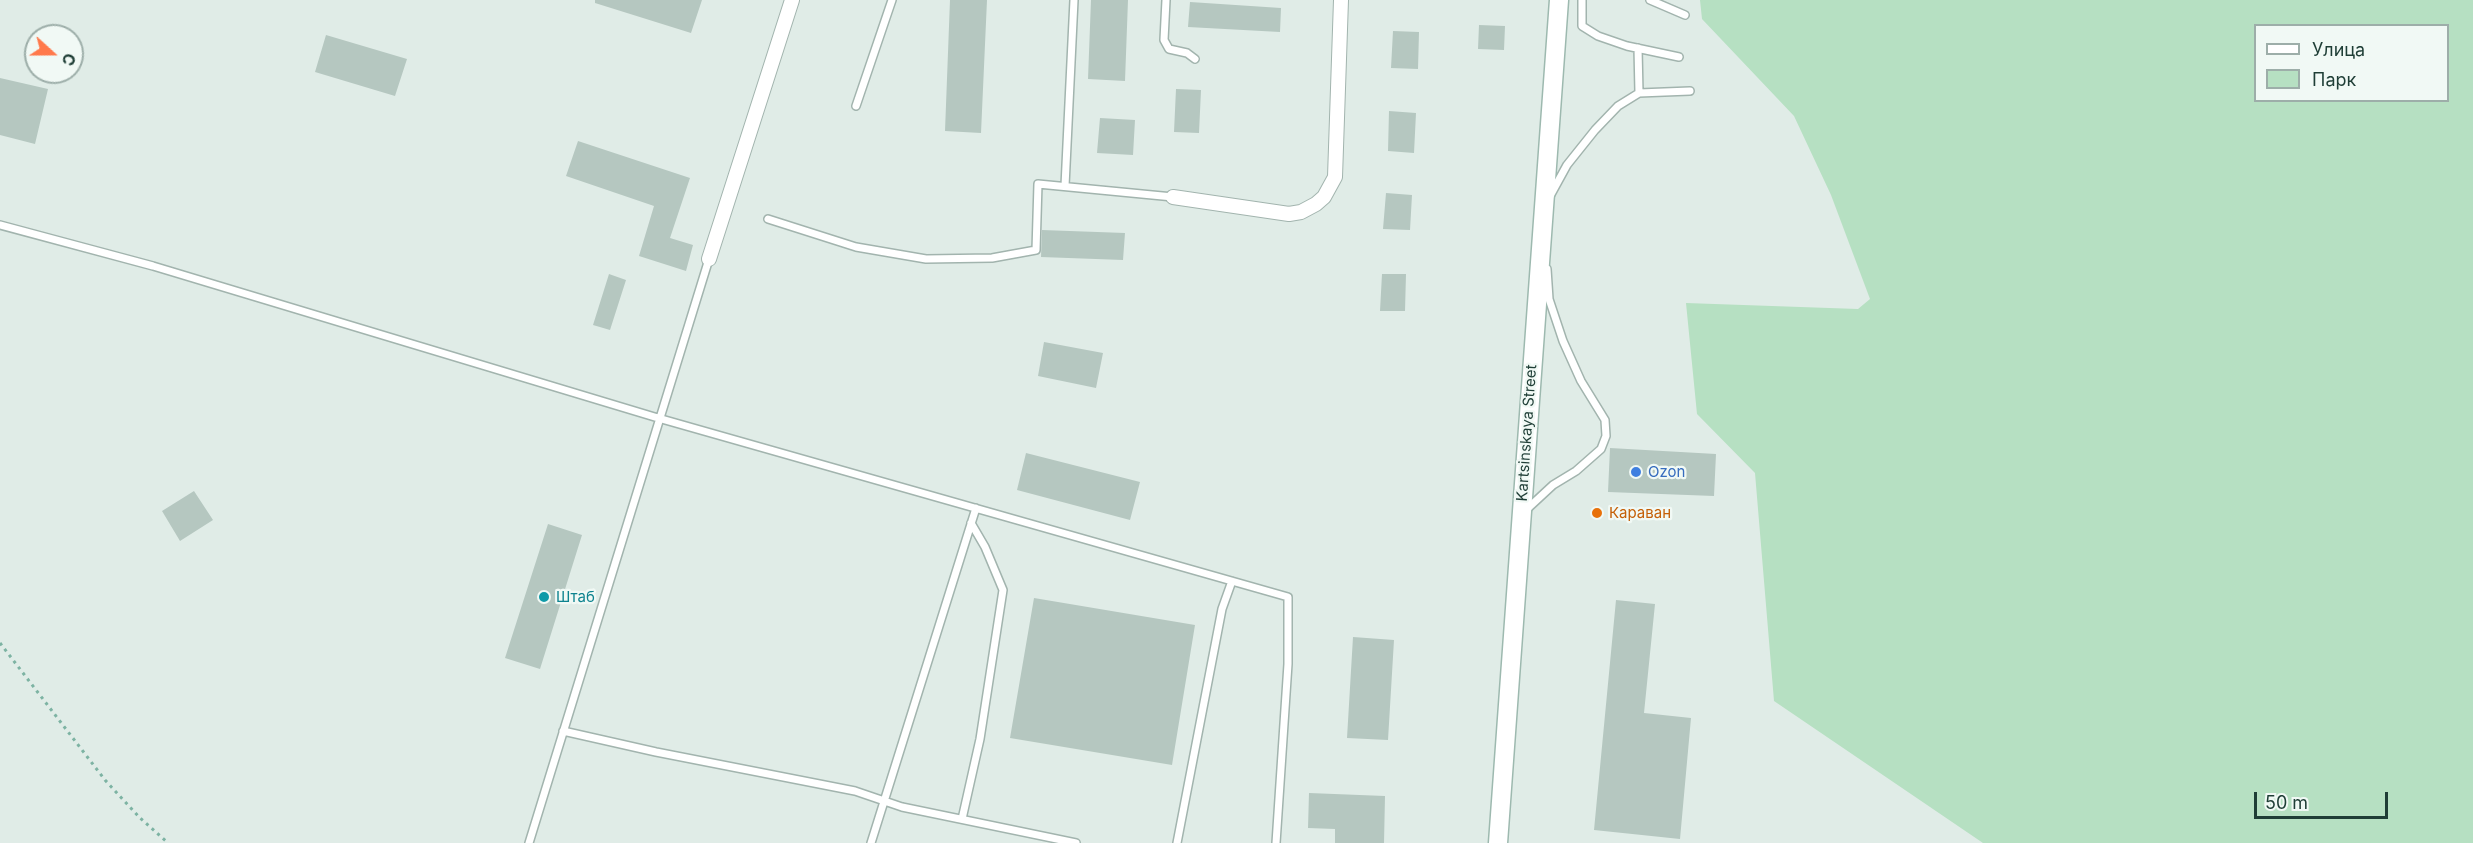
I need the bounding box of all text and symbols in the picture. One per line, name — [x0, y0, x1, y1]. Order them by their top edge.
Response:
north arrow — [24, 24, 84, 84]
legend — [2254, 24, 2449, 102]
text: Улица — [2312, 39, 2365, 60]
text: С — [57, 51, 80, 69]
text: Парк — [2312, 69, 2356, 90]
street label: Kartsinskaya Street — [1513, 364, 1541, 502]
place label: Ozon — [1648, 463, 1685, 481]
marker: Ozon — [1629, 465, 1643, 479]
place label: Караван — [1609, 504, 1671, 522]
marker: Караван — [1590, 506, 1604, 520]
place label: Штаб — [556, 588, 595, 606]
marker: Штаб — [537, 590, 551, 604]
scale bar — [2257, 780, 2390, 818]
text: 50 m — [2265, 792, 2308, 813]

